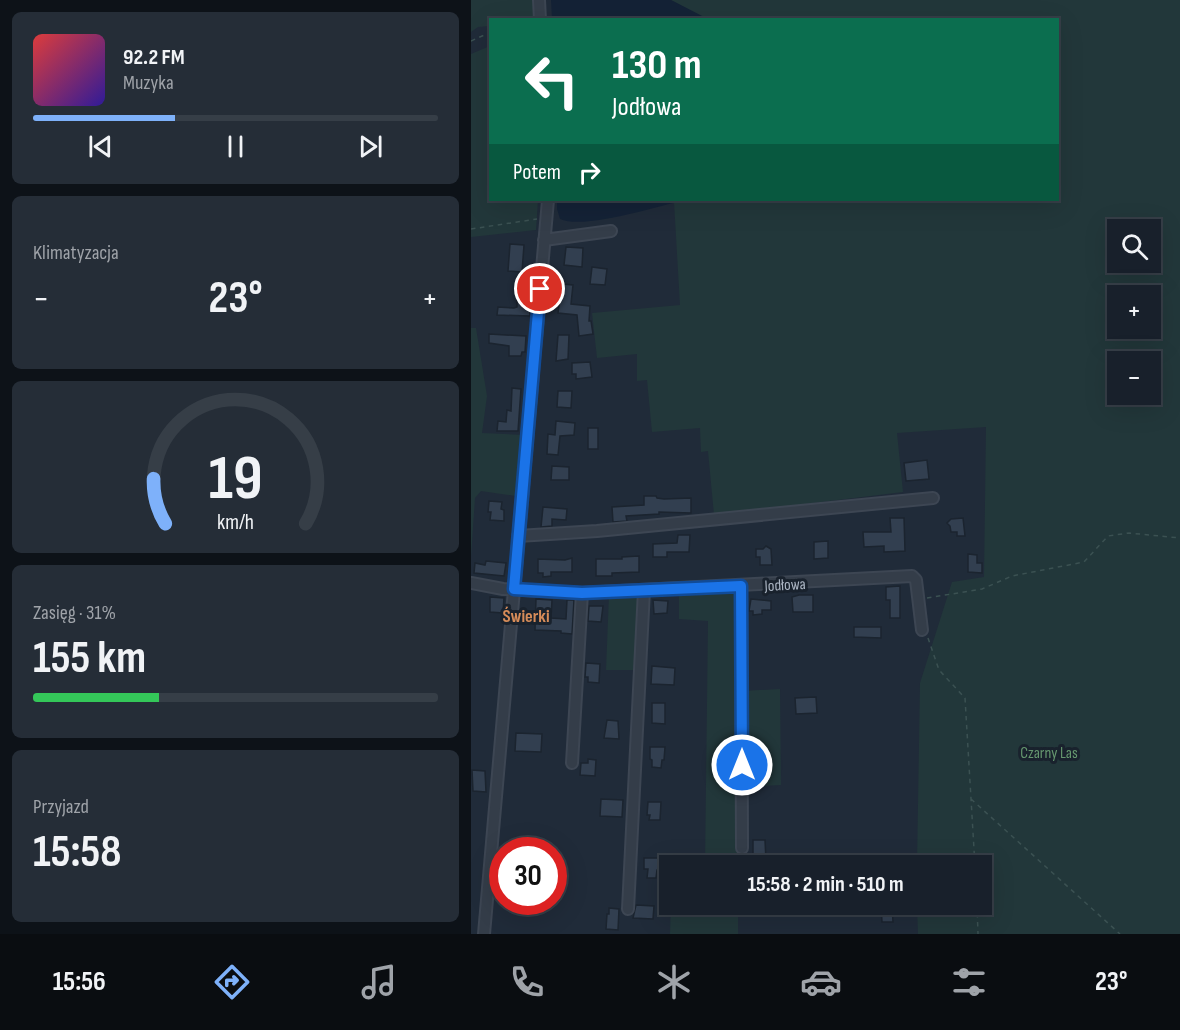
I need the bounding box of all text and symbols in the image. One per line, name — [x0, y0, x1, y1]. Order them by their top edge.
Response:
text: 130 m — [612, 40, 702, 91]
icon: left — [513, 42, 591, 120]
text: 92.2 FM — [123, 44, 185, 71]
text: Muzyka — [123, 71, 174, 95]
text: Jodłowa — [612, 91, 681, 123]
icon: previous — [84, 130, 117, 163]
icon: pause — [219, 130, 252, 163]
icon: next — [354, 130, 387, 163]
icon: right — [573, 156, 606, 189]
text: Potem — [513, 159, 561, 186]
map controls — [1107, 219, 1161, 405]
button: search — [1107, 219, 1161, 273]
text: Klimatyzacja — [33, 241, 119, 265]
pin — [514, 263, 565, 314]
text: 23° — [208, 271, 263, 326]
icon: arrive — [523, 272, 556, 305]
text: − — [33, 279, 49, 319]
text: + — [422, 279, 438, 319]
button: + — [1107, 285, 1161, 339]
button: − — [1107, 351, 1161, 405]
text: 19 — [208, 442, 263, 517]
text: km/h — [217, 510, 254, 535]
street label: Jodłowa — [763, 575, 806, 596]
text: Zasięg · 31% — [33, 601, 116, 625]
district label: Świerki — [502, 606, 550, 627]
text: 155 km — [33, 631, 146, 686]
position arrow — [710, 733, 774, 797]
park label: Czarny Las — [1020, 744, 1078, 763]
text: Przyjazd — [33, 795, 89, 819]
text: 15:58 — [33, 825, 122, 880]
speed limit sign: 30 — [489, 837, 567, 915]
text: 15:58 · 2 min · 510 m — [747, 871, 904, 898]
icon: directions — [211, 961, 253, 1003]
icon: music — [358, 961, 400, 1003]
icon: phone — [506, 961, 548, 1003]
icon: climate — [653, 961, 695, 1003]
icon: car — [800, 961, 842, 1003]
icon: filters — [948, 961, 990, 1003]
text: 15:56 — [53, 966, 106, 998]
text: 23° — [1095, 966, 1127, 998]

